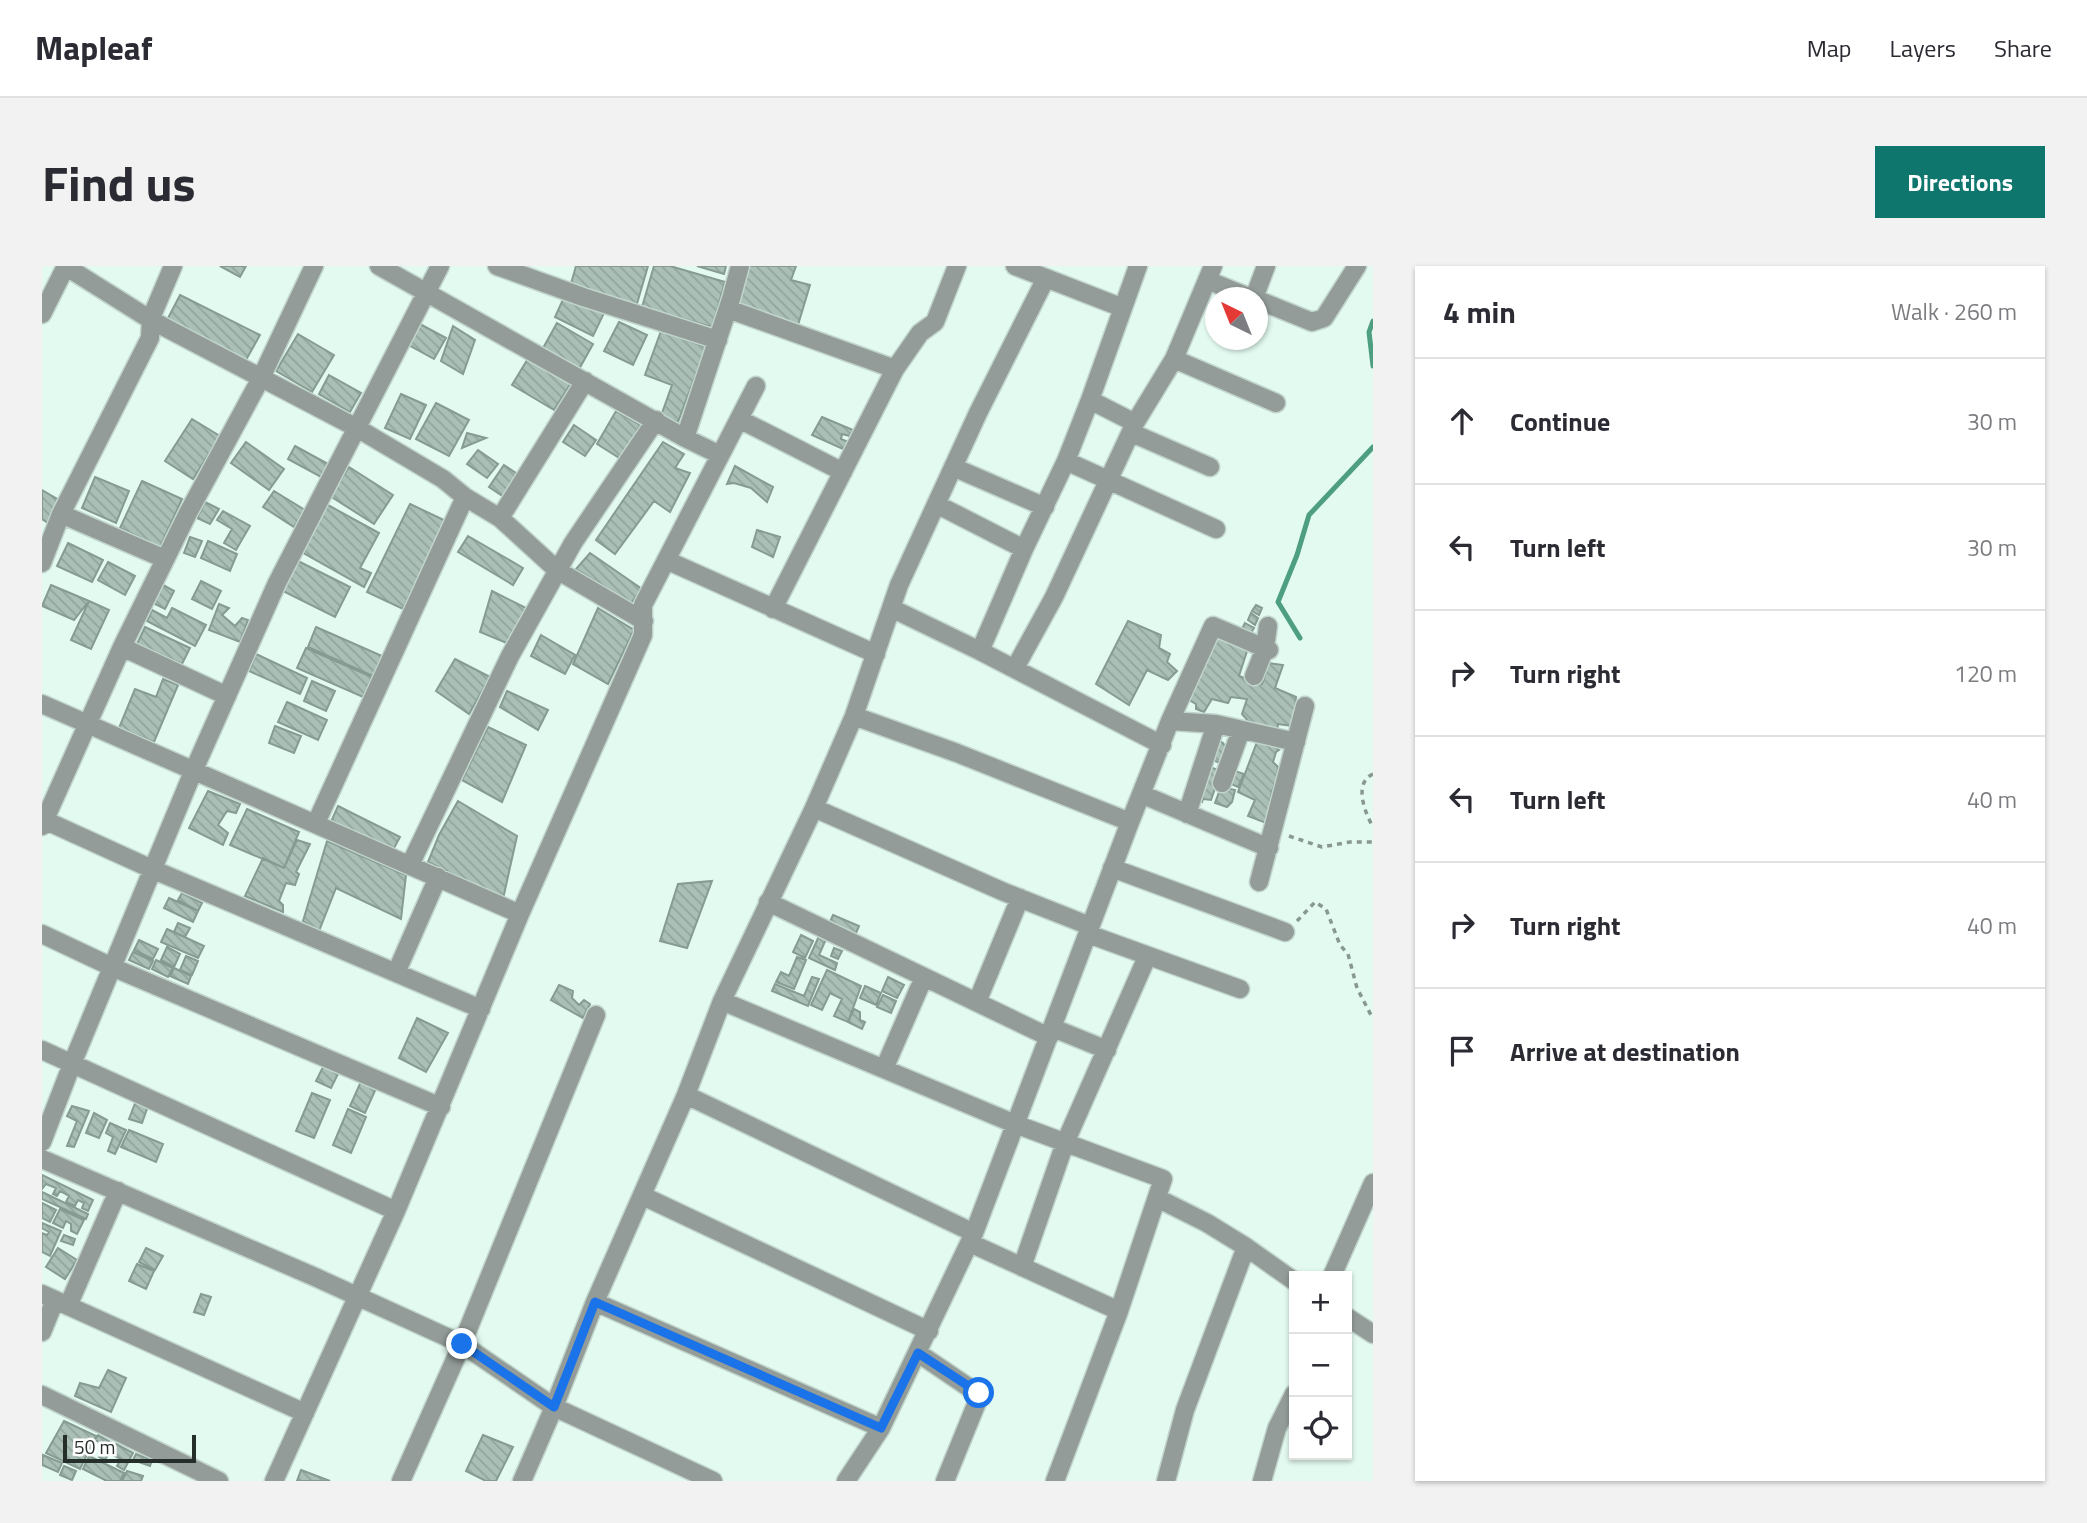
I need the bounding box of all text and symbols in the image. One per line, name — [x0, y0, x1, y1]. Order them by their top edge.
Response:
text: Mapleaf — [35, 23, 153, 73]
text: Map — [1807, 30, 1852, 66]
text: Layers — [1890, 30, 1956, 66]
text: Share — [1994, 30, 2052, 66]
text: Find us — [42, 145, 196, 220]
button: Directions — [1875, 146, 2045, 218]
north arrow — [1205, 287, 1268, 350]
text: 4 min — [1443, 289, 1516, 335]
text: Walk · 260 m — [1891, 294, 2017, 329]
icon: ahead — [1443, 402, 1481, 440]
text: Continue — [1510, 402, 1610, 441]
text: 30 m — [1967, 404, 2017, 439]
icon: left — [1443, 528, 1481, 566]
text: Turn left — [1510, 528, 1605, 567]
text: 30 m — [1967, 530, 2017, 565]
icon: right — [1443, 654, 1481, 692]
text: Turn right — [1510, 654, 1621, 693]
text: 120 m — [1954, 656, 2017, 691]
icon: left — [1443, 780, 1481, 818]
text: Turn left — [1510, 780, 1605, 819]
text: 40 m — [1967, 782, 2017, 817]
icon: right — [1443, 906, 1481, 944]
text: Turn right — [1510, 906, 1621, 945]
text: 40 m — [1967, 908, 2017, 943]
icon: arrive — [1443, 1032, 1481, 1070]
text: Arrive at destination — [1510, 1032, 1740, 1071]
map controls — [1289, 1271, 1352, 1460]
button: + — [1289, 1271, 1352, 1334]
route end — [446, 1328, 477, 1359]
button: − — [1289, 1334, 1352, 1397]
route start — [963, 1377, 994, 1408]
button: locate — [1289, 1397, 1352, 1460]
scale bar — [63, 1432, 196, 1464]
text: 50 m — [74, 1432, 115, 1461]

